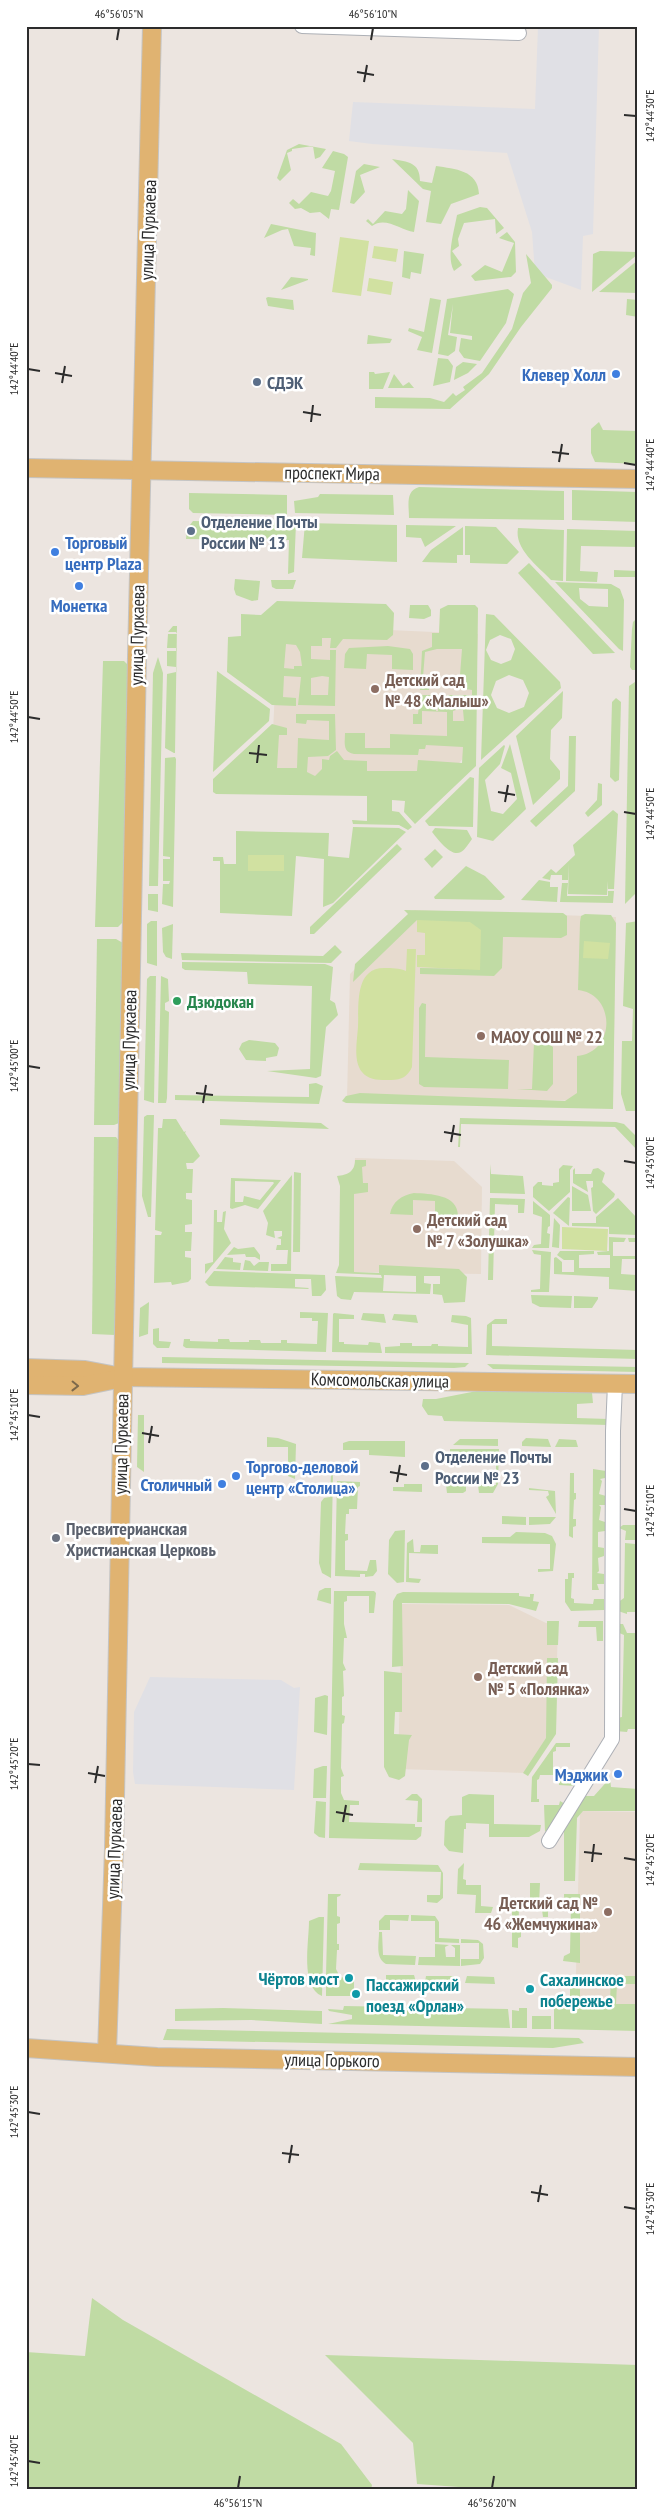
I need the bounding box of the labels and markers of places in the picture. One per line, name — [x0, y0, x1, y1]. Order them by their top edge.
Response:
place label: Клевер Холл — [522, 363, 606, 386]
marker: Клевер Холл — [610, 368, 622, 380]
place label: СДЭК — [267, 371, 304, 394]
marker: СДЭК — [251, 376, 263, 388]
place label: Отделение Почты России № 13 — [201, 510, 318, 554]
marker: Отделение Почты России № 13 — [185, 525, 197, 537]
place label: Торговый центр Plaza — [65, 531, 142, 575]
marker: Торговый центр Plaza — [49, 546, 61, 558]
marker: Монетка — [73, 580, 85, 592]
place label: Монетка — [51, 594, 107, 617]
place label: Детский сад № 48 «Малыш» — [385, 668, 489, 712]
marker: Детский сад № 48 «Малыш» — [369, 683, 381, 695]
place label: Дзюдокан — [187, 990, 254, 1013]
marker: Дзюдокан — [171, 995, 183, 1007]
place label: МАОУ СОШ № 22 — [491, 1025, 603, 1048]
marker: МАОУ СОШ № 22 — [475, 1030, 487, 1042]
place label: Детский сад № 7 «Золушка» — [427, 1208, 529, 1252]
marker: Детский сад № 7 «Золушка» — [411, 1223, 423, 1235]
place label: Отделение Почты России № 23 — [435, 1445, 552, 1489]
place label: Торгово-деловой центр «Столица» — [246, 1455, 358, 1499]
marker: Отделение Почты России № 23 — [419, 1460, 431, 1472]
marker: Торгово-деловой центр «Столица» — [230, 1470, 242, 1482]
place label: Столичный — [141, 1473, 212, 1496]
marker: Столичный — [216, 1478, 228, 1490]
place label: Пресвитерианская Христианская Церковь — [66, 1517, 216, 1561]
marker: Пресвитерианская Христианская Церковь — [50, 1532, 62, 1544]
place label: Детский сад № 5 «Полянка» — [488, 1656, 590, 1700]
marker: Детский сад № 5 «Полянка» — [472, 1671, 484, 1683]
place label: Мэджик — [555, 1763, 609, 1786]
marker: Мэджик — [612, 1768, 624, 1780]
place label: Детский сад № 46 «Жемчужина» — [484, 1891, 598, 1935]
marker: Детский сад № 46 «Жемчужина» — [602, 1906, 614, 1918]
place label: Чёртов мост — [258, 1967, 340, 1990]
place label: Сахалинское побережье — [540, 1968, 624, 2012]
marker: Чёртов мост — [343, 1972, 355, 1984]
place label: Пассажирский поезд «Орлан» — [366, 1973, 464, 2017]
marker: Сахалинское побережье — [524, 1983, 536, 1995]
marker: Пассажирский поезд «Орлан» — [350, 1988, 362, 2000]

